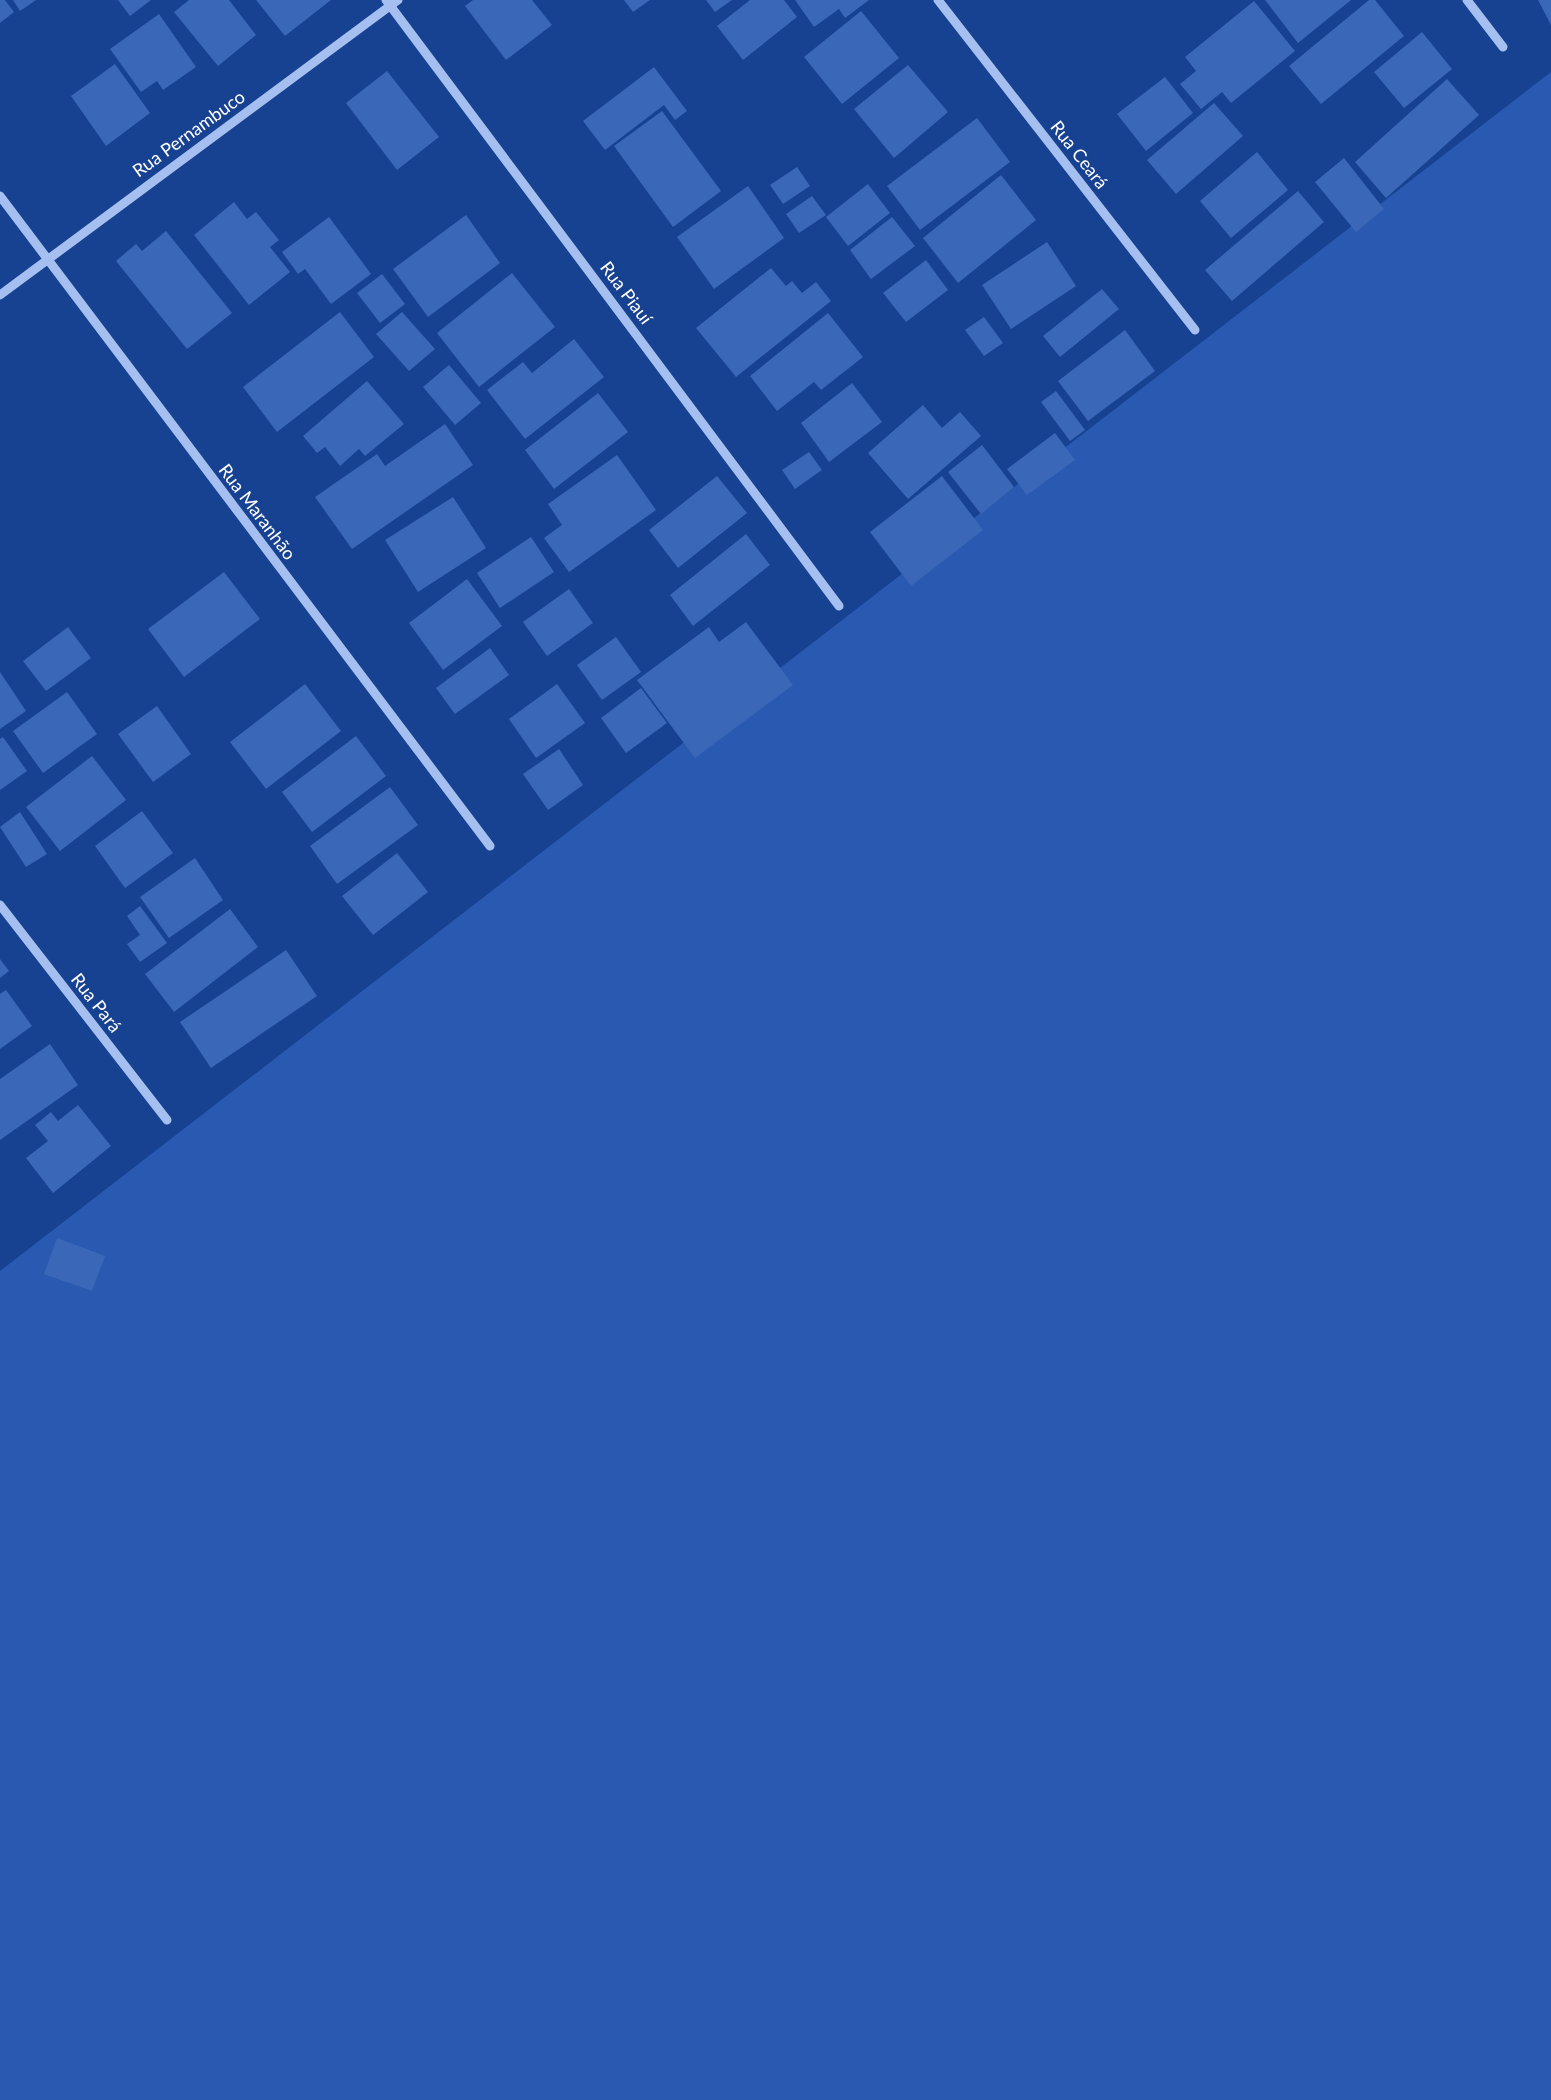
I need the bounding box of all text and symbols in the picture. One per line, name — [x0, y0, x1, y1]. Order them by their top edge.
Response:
street label: Rua Pernambuco — [128, 85, 249, 181]
street label: Rua Ceará — [1046, 116, 1113, 193]
street label: Rua Piauí — [596, 257, 658, 329]
street label: Rua Maranhão — [215, 459, 301, 564]
street label: Rua Pará — [67, 968, 127, 1036]

